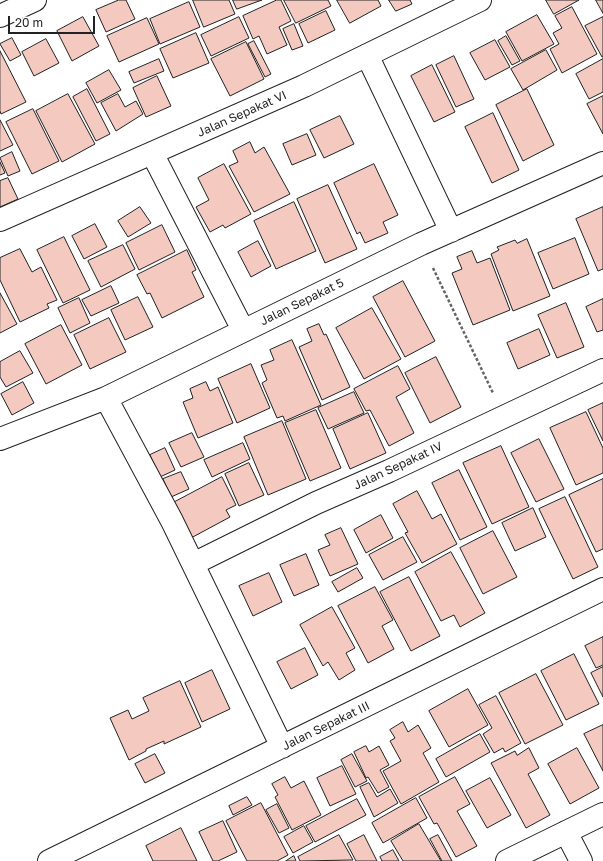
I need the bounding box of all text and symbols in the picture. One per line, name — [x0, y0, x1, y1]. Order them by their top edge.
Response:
scale bar — [10, 8, 97, 34]
text: 20 m — [15, 15, 43, 30]
street label: Jalan Sepakat VI — [195, 88, 289, 140]
street label: Jalan Sepakat 5 — [258, 276, 346, 328]
street label: Jalan Sepakat IV — [351, 439, 445, 493]
street label: Jalan Sepakat III — [280, 699, 372, 753]

